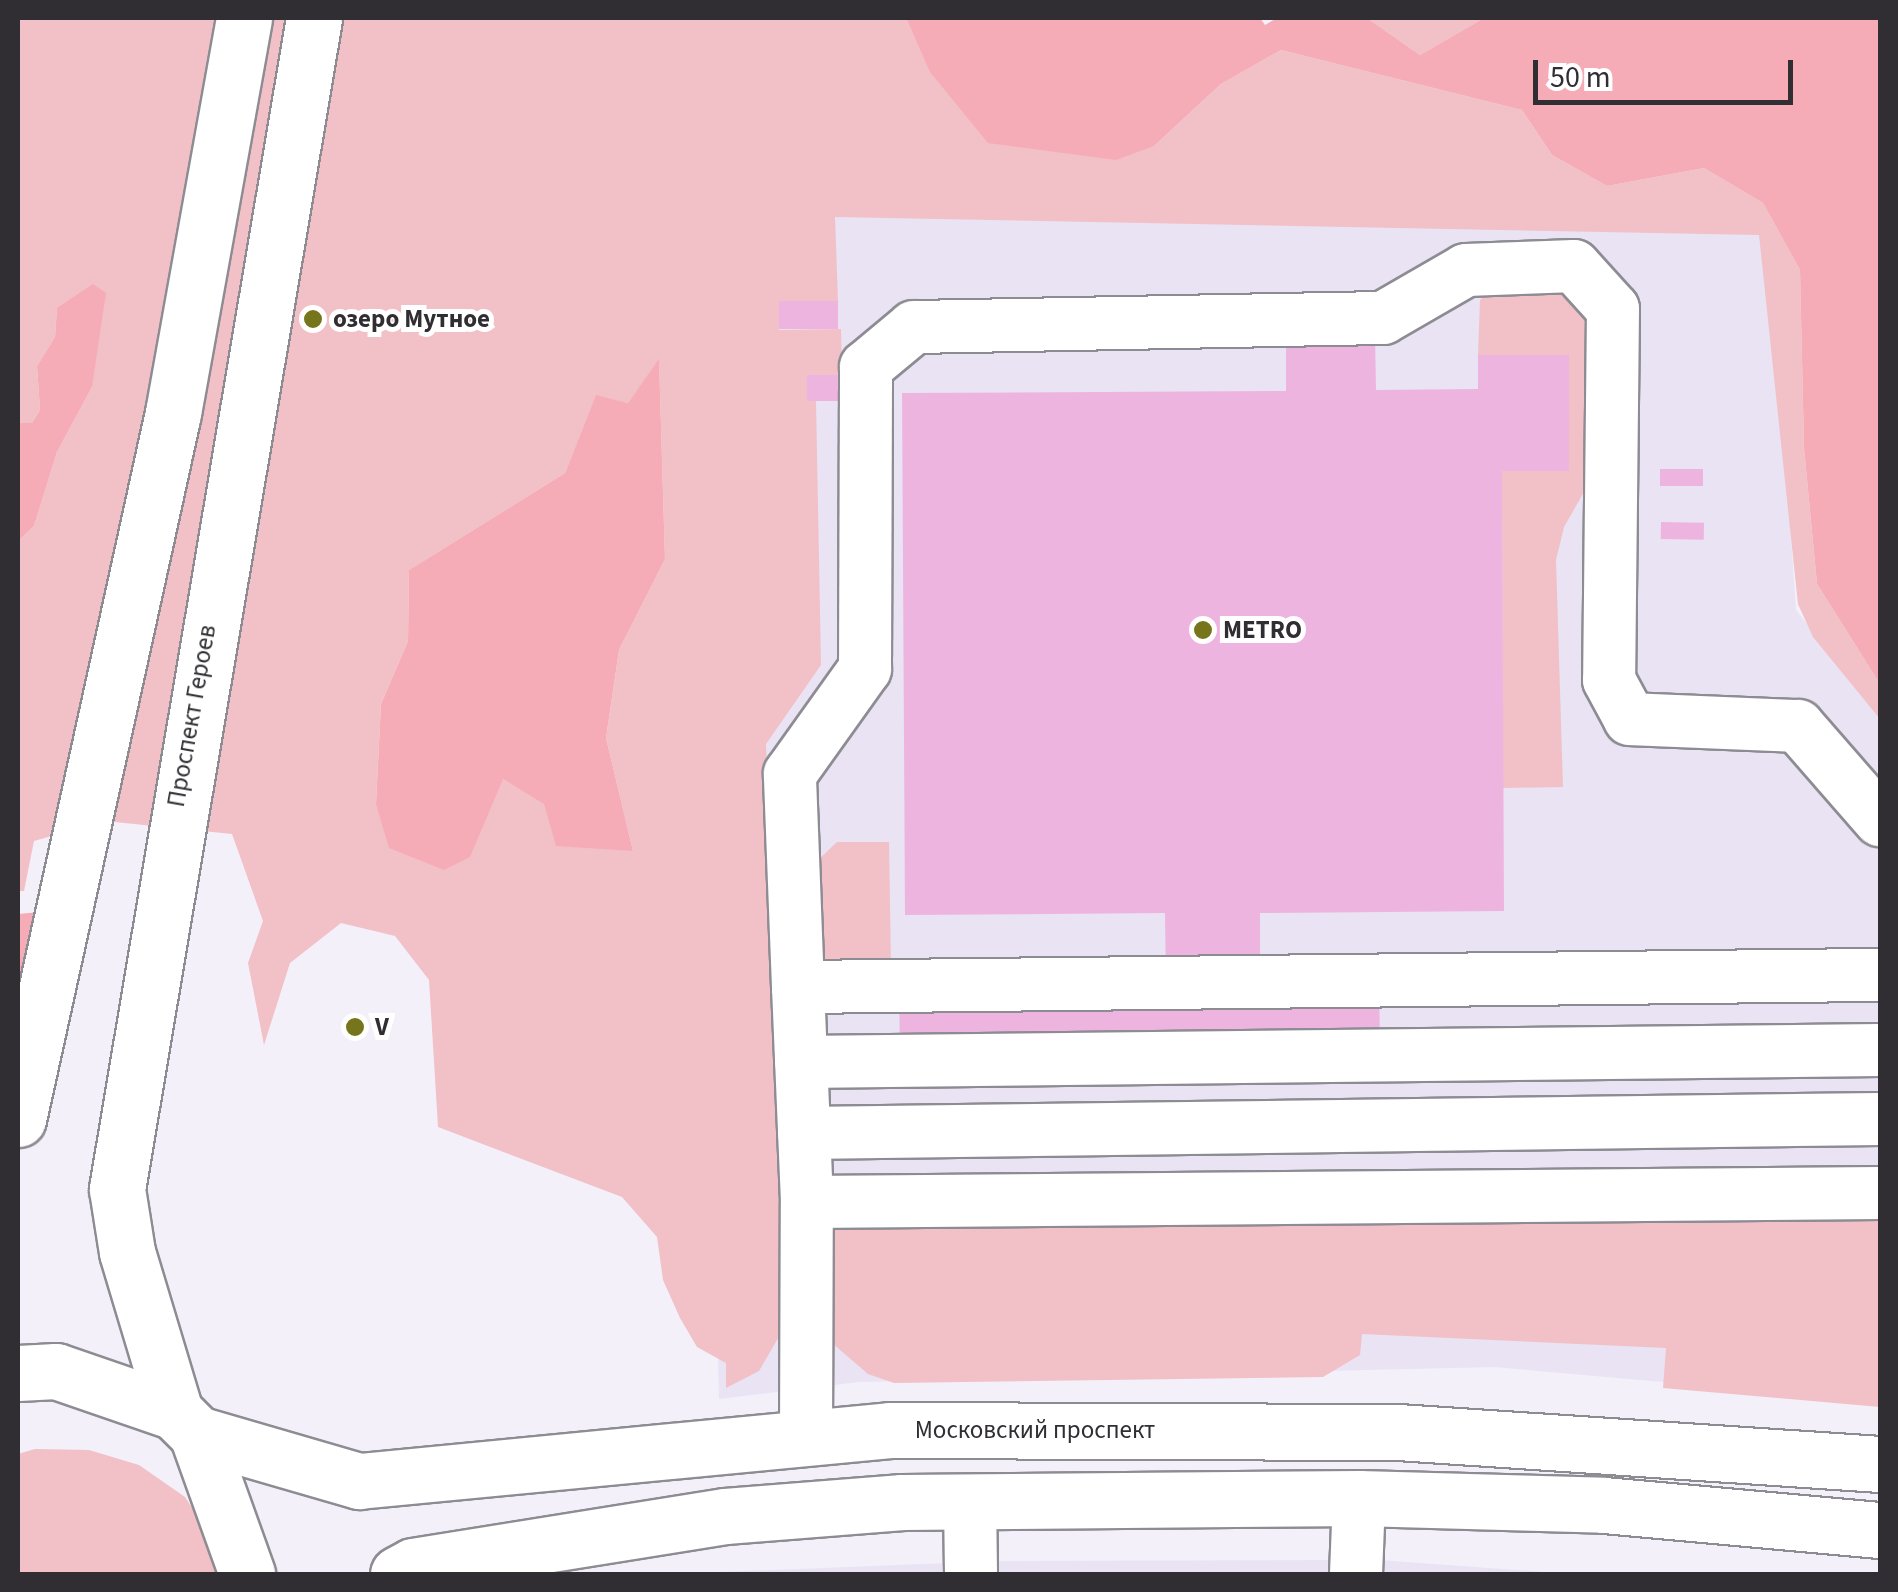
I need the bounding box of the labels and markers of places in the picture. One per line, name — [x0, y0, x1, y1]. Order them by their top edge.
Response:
place label: озеро Мутное — [333, 304, 490, 334]
marker: озеро Мутное — [302, 308, 324, 330]
place label: METRO — [1223, 615, 1302, 645]
marker: METRO — [1192, 619, 1214, 641]
place label: V — [375, 1012, 389, 1042]
marker: V — [344, 1016, 366, 1038]

